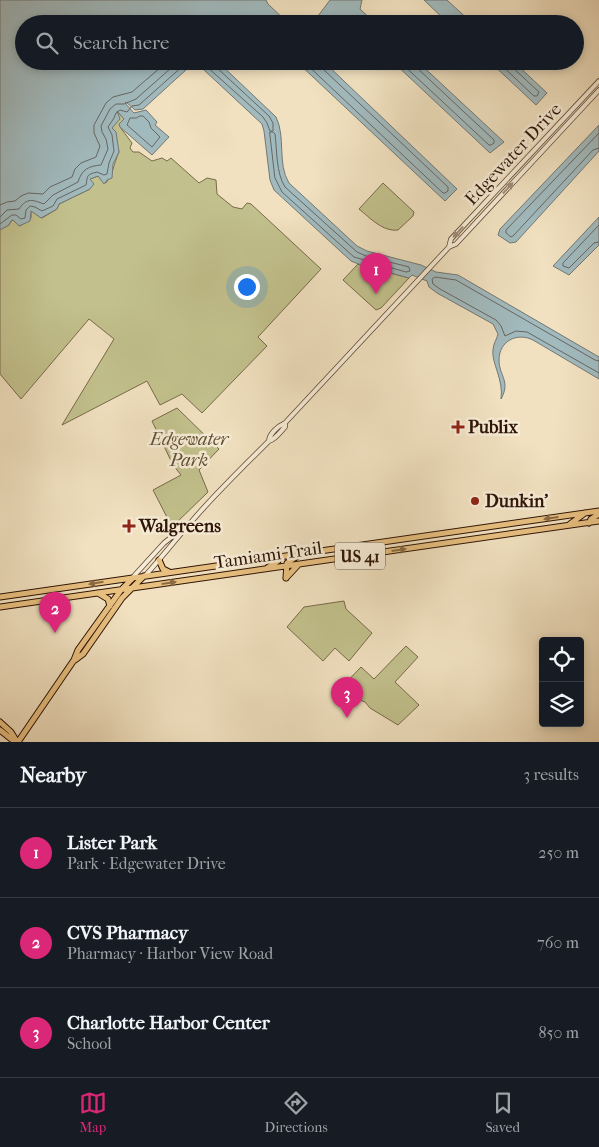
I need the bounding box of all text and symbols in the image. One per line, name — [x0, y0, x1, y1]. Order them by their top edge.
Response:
search box — [15, 15, 584, 70]
icon: search — [33, 29, 61, 57]
text: Search here — [73, 32, 169, 54]
street label: Edgewater Drive — [461, 99, 566, 210]
one-way arrow — [502, 182, 514, 194]
one-way arrow — [452, 226, 464, 238]
pin: 1 — [360, 253, 392, 294]
your location — [234, 274, 260, 300]
place label: Publix — [468, 417, 519, 438]
marker: Publix — [452, 421, 464, 433]
park label: Edgewater Park — [149, 429, 230, 471]
place label: Dunkin' — [485, 491, 548, 512]
marker: Dunkin' — [469, 495, 481, 507]
one-way arrow — [542, 514, 558, 522]
place label: Walgreens — [138, 516, 221, 537]
marker: Walgreens — [123, 520, 135, 532]
street label: Tamiami Trail — [213, 538, 323, 573]
road number: US 41 — [335, 542, 385, 570]
one-way arrow — [392, 546, 408, 554]
one-way arrow — [162, 579, 178, 587]
one-way arrow — [88, 580, 104, 588]
pin: 2 — [39, 592, 71, 633]
map controls — [539, 637, 584, 727]
button: locate — [539, 637, 584, 682]
pin: 3 — [331, 677, 363, 718]
button: layers — [539, 682, 584, 727]
text: Nearby — [20, 763, 86, 787]
text: 3 results — [523, 765, 579, 784]
text: Lister Park — [67, 832, 157, 854]
text: 1 — [33, 843, 39, 862]
text: 250 m — [538, 843, 579, 862]
text: Park · Edgewater Drive — [67, 854, 226, 873]
text: CVS Pharmacy — [67, 922, 188, 944]
text: 2 — [32, 933, 40, 952]
text: 760 m — [537, 933, 579, 952]
text: Pharmacy · Harbor View Road — [67, 944, 273, 963]
text: Charlotte Harbor Center — [67, 1012, 270, 1034]
text: 3 — [33, 1023, 39, 1042]
text: 850 m — [539, 1023, 579, 1042]
text: School — [67, 1034, 112, 1053]
tab: Map — [79, 1089, 107, 1136]
tab: Directions — [265, 1089, 328, 1136]
tab: Saved — [485, 1089, 520, 1136]

